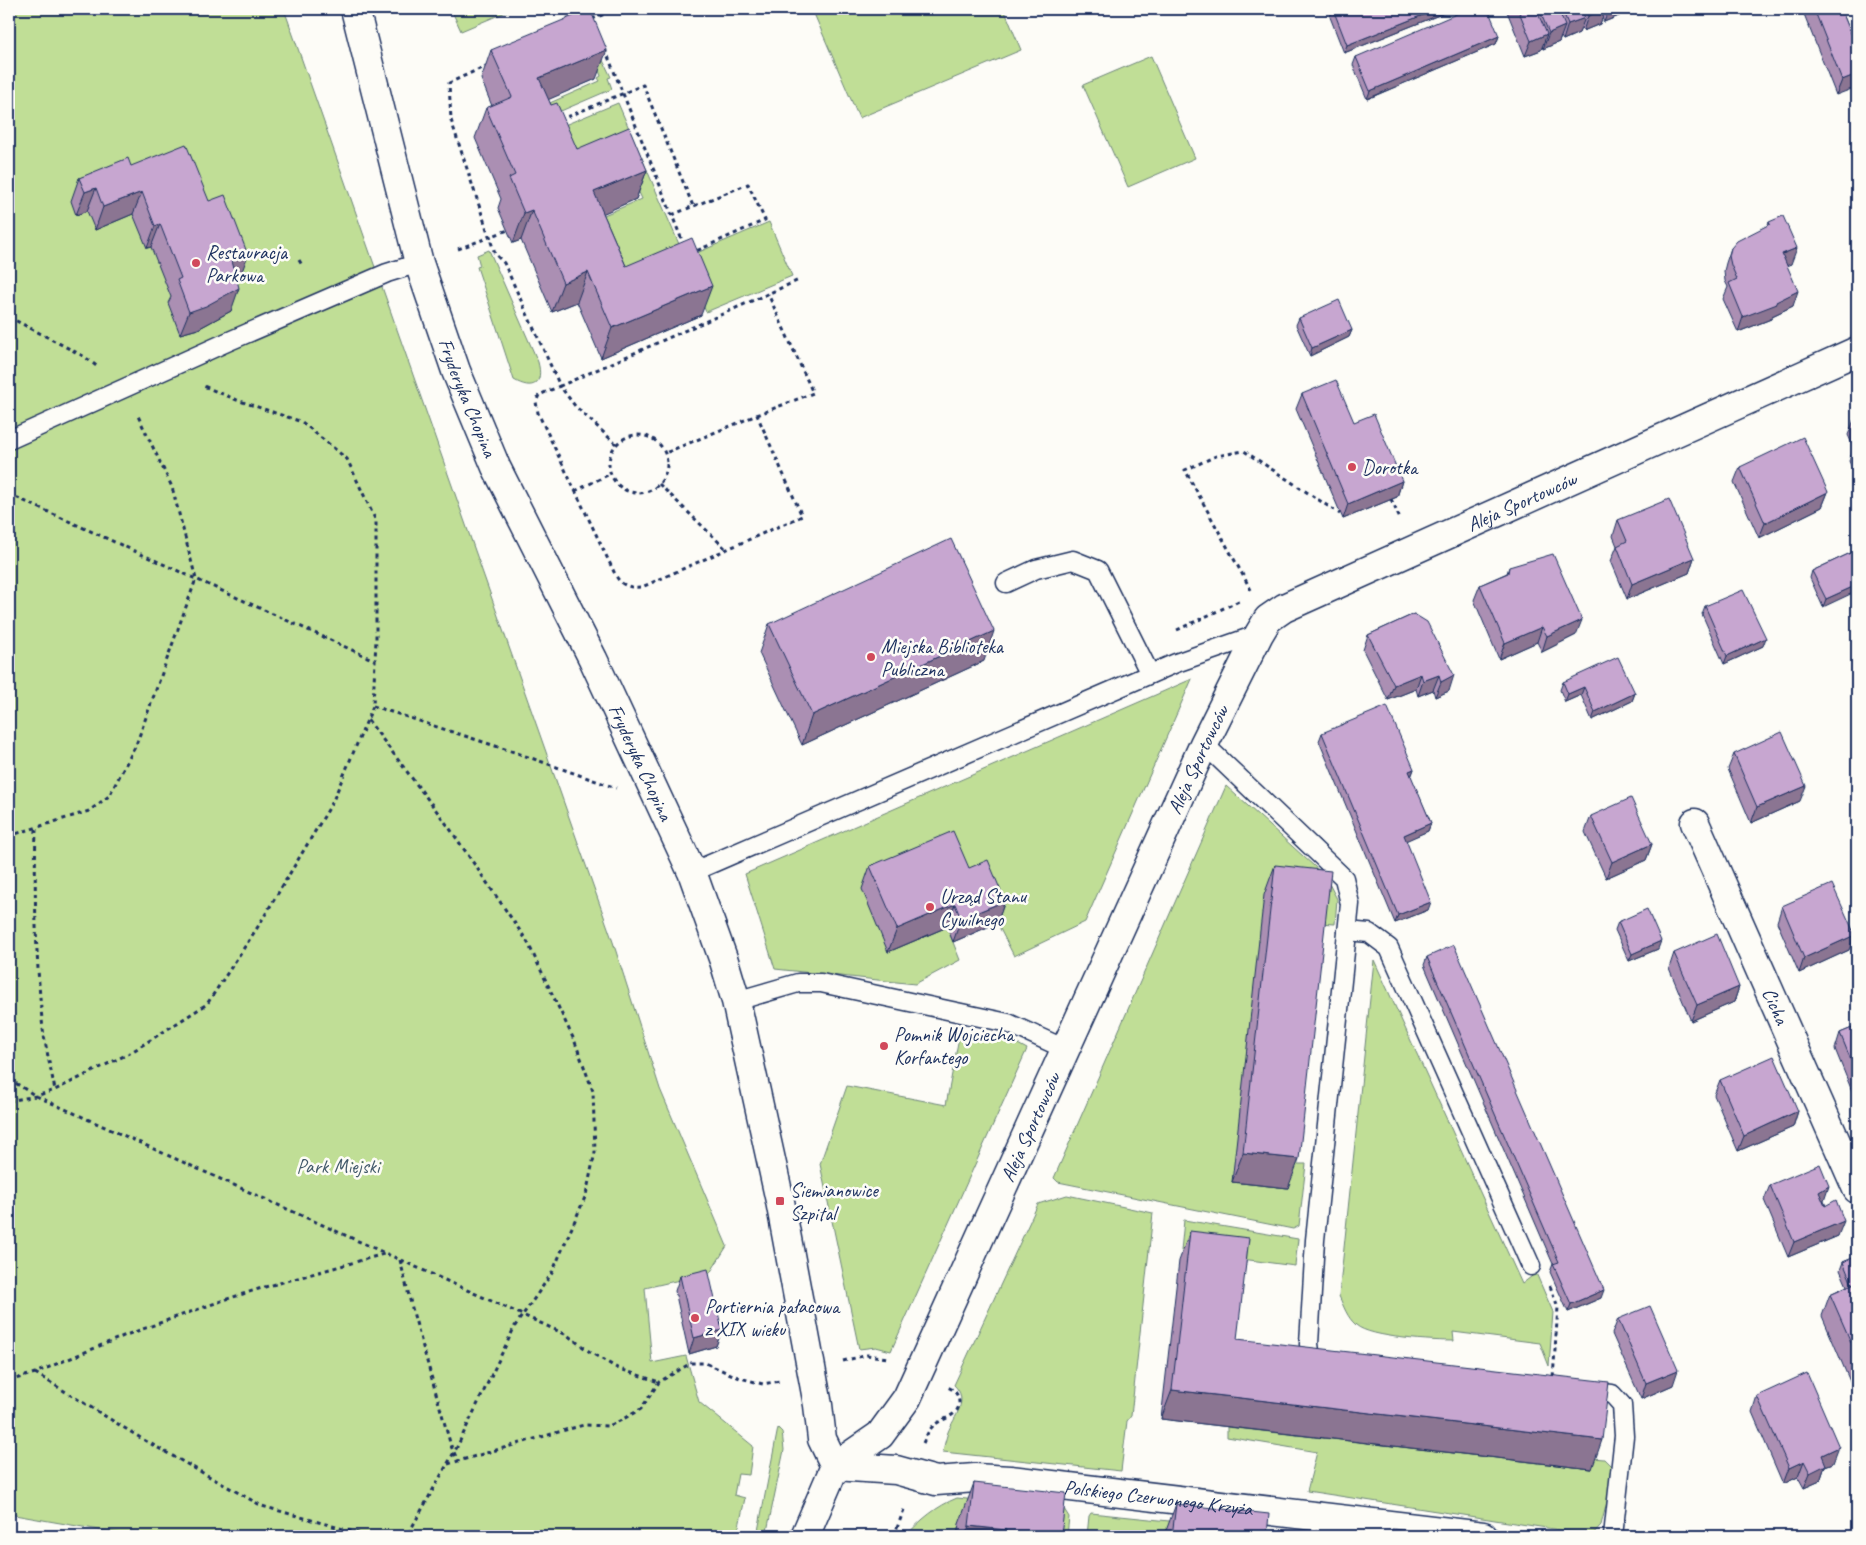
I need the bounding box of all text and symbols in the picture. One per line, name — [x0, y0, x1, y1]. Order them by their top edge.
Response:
place label: Restauracja Parkowa — [206, 240, 289, 288]
marker: Restauracja Parkowa — [190, 257, 202, 269]
street label: Fryderyka Chopina — [433, 335, 503, 462]
place label: Dorotka — [1362, 455, 1419, 480]
marker: Dorotka — [1346, 461, 1358, 473]
street label: Aleja Sportowców — [1463, 466, 1582, 537]
place label: Miejska Biblioteka Publiczna — [881, 634, 1005, 682]
marker: Miejska Biblioteka Publiczna — [865, 651, 877, 663]
street label: Fryderyka Chopina — [603, 700, 679, 826]
street label: Aleja Sportowców — [1162, 700, 1235, 818]
place label: Urząd Stanu Cywilnego — [940, 884, 1028, 932]
marker: Urząd Stanu Cywilnego — [924, 901, 936, 913]
street label: Cicha — [1756, 984, 1795, 1030]
place label: Pomnik Wojciecha Korfantego — [894, 1022, 1015, 1070]
marker: Pomnik Wojciecha Korfantego — [878, 1040, 890, 1052]
street label: Aleja Sportowców — [995, 1067, 1067, 1186]
park label: Park Miejski — [296, 1154, 382, 1179]
place label: Siemianowice Szpital — [790, 1178, 879, 1226]
marker: Siemianowice Szpital — [774, 1195, 786, 1207]
place label: Portiernia pałacowa z XIX wieku — [705, 1294, 841, 1342]
marker: Portiernia pałacowa z XIX wieku — [689, 1312, 701, 1324]
street label: Polskiego Czerwonego Krzyża — [1063, 1474, 1255, 1522]

